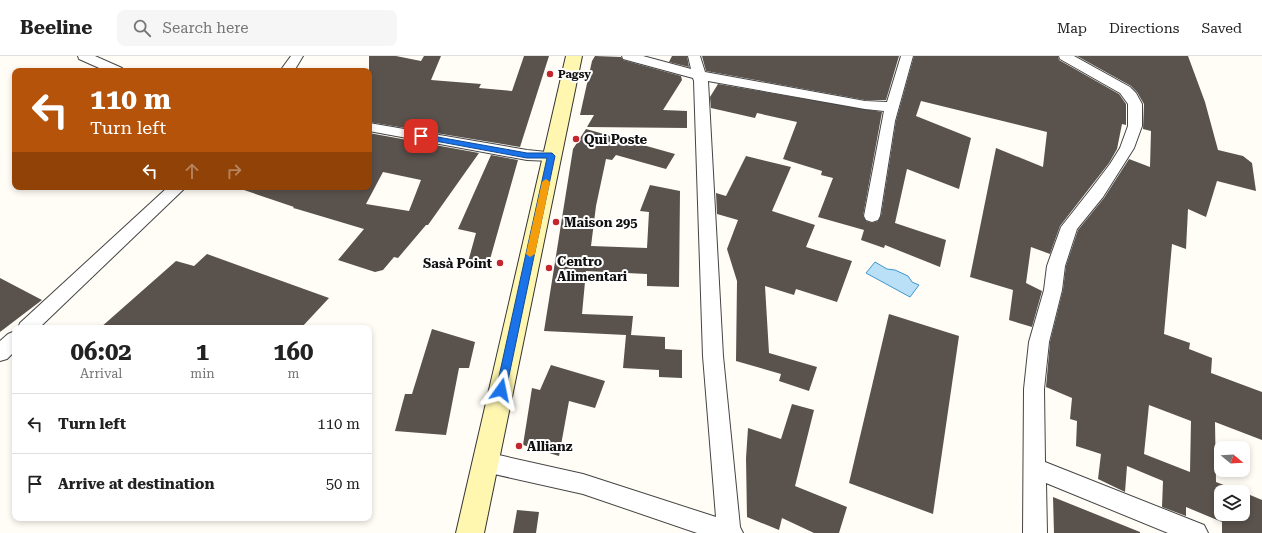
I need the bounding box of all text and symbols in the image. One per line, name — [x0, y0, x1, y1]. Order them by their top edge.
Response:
search box — [117, 10, 397, 46]
text: Beeline — [20, 16, 93, 39]
icon: search — [131, 17, 153, 39]
text: Search here — [163, 19, 248, 37]
text: Map — [1057, 20, 1087, 36]
text: Directions — [1109, 20, 1179, 36]
text: Saved — [1201, 20, 1242, 36]
place label: Pagsy — [558, 68, 591, 81]
marker: Pagsy — [545, 69, 555, 79]
text: 110 m — [90, 83, 171, 116]
icon: left — [24, 84, 76, 136]
text: Turn left — [90, 117, 166, 138]
pin — [404, 119, 438, 153]
icon: arrive — [410, 125, 432, 147]
place label: Qui Poste — [584, 132, 647, 147]
marker: Qui Poste — [571, 134, 581, 144]
icon: left — [139, 160, 161, 182]
icon: ahead — [181, 160, 203, 182]
icon: right — [223, 160, 245, 182]
place label: Maison 295 — [564, 215, 638, 230]
marker: Maison 295 — [551, 217, 561, 227]
place label: Centro Alimentari — [557, 254, 628, 284]
place label: Sasà Point — [423, 256, 493, 271]
marker: Sasà Point — [495, 258, 505, 268]
marker: Centro Alimentari — [544, 263, 554, 273]
text: 06:02 — [71, 338, 132, 366]
text: 1 — [196, 338, 209, 366]
text: 160 — [273, 338, 314, 366]
text: Arrival — [80, 366, 122, 381]
text: min — [190, 366, 215, 381]
text: m — [287, 366, 299, 381]
position arrow — [480, 369, 522, 411]
icon: left — [24, 413, 46, 435]
text: Turn left — [58, 415, 126, 433]
text: 110 m — [317, 415, 360, 433]
place label: Allianz — [527, 439, 573, 454]
marker: Allianz — [514, 441, 524, 451]
north arrow — [1214, 441, 1250, 477]
map controls — [1214, 441, 1250, 521]
icon: arrive — [24, 473, 46, 495]
text: Arrive at destination — [58, 475, 214, 493]
text: 50 m — [326, 475, 360, 493]
button: layers — [1214, 485, 1250, 521]

